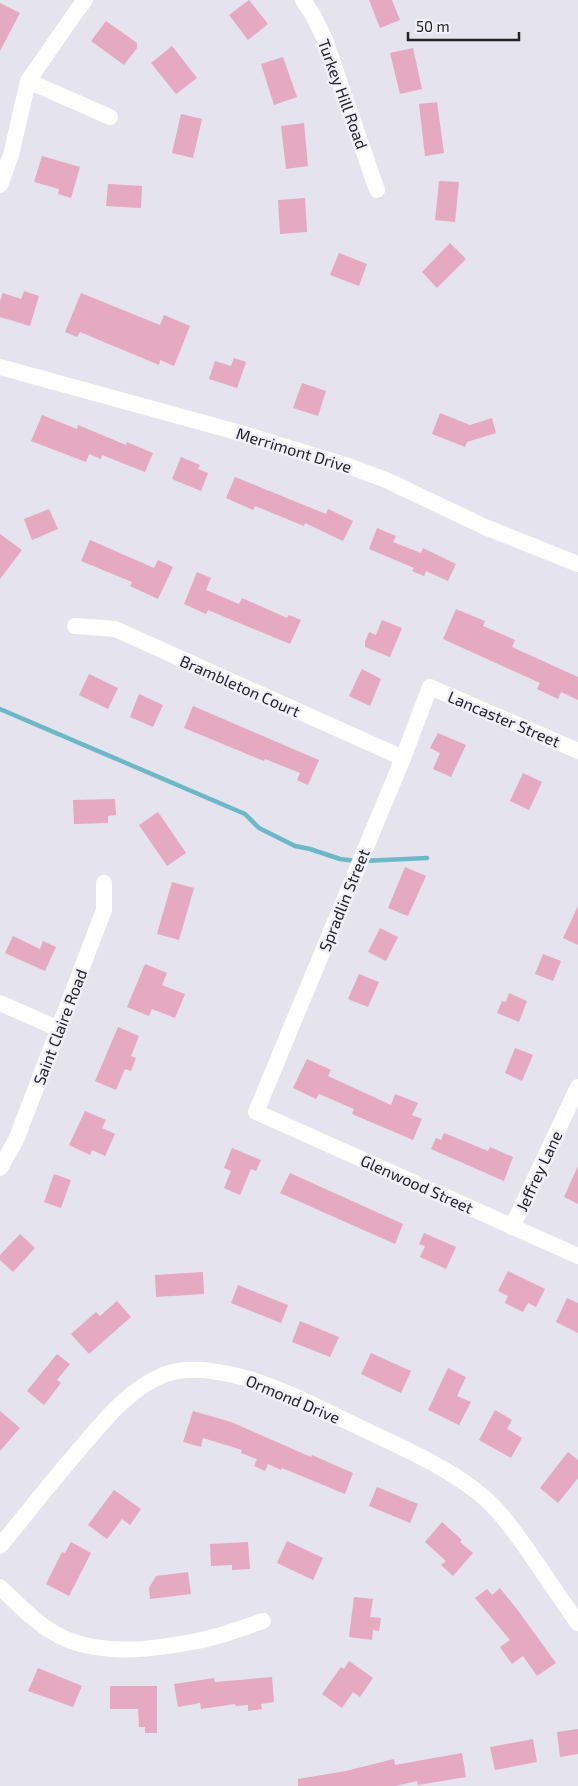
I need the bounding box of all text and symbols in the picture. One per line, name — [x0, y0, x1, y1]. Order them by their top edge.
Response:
scale bar — [408, 10, 519, 42]
text: 50 m — [416, 17, 450, 35]
street label: Turkey Hill Road — [315, 36, 372, 151]
street label: Merrimont Drive — [234, 423, 354, 476]
street label: Brambleton Court — [177, 651, 303, 721]
street label: Lancaster Street — [445, 686, 563, 751]
street label: Spradlin Street — [314, 846, 373, 954]
street label: Saint Claire Road — [29, 966, 90, 1087]
street label: Jeffrey Lane — [512, 1127, 565, 1214]
street label: Glenwood Street — [358, 1150, 476, 1217]
street label: Ormond Drive — [243, 1370, 343, 1427]

